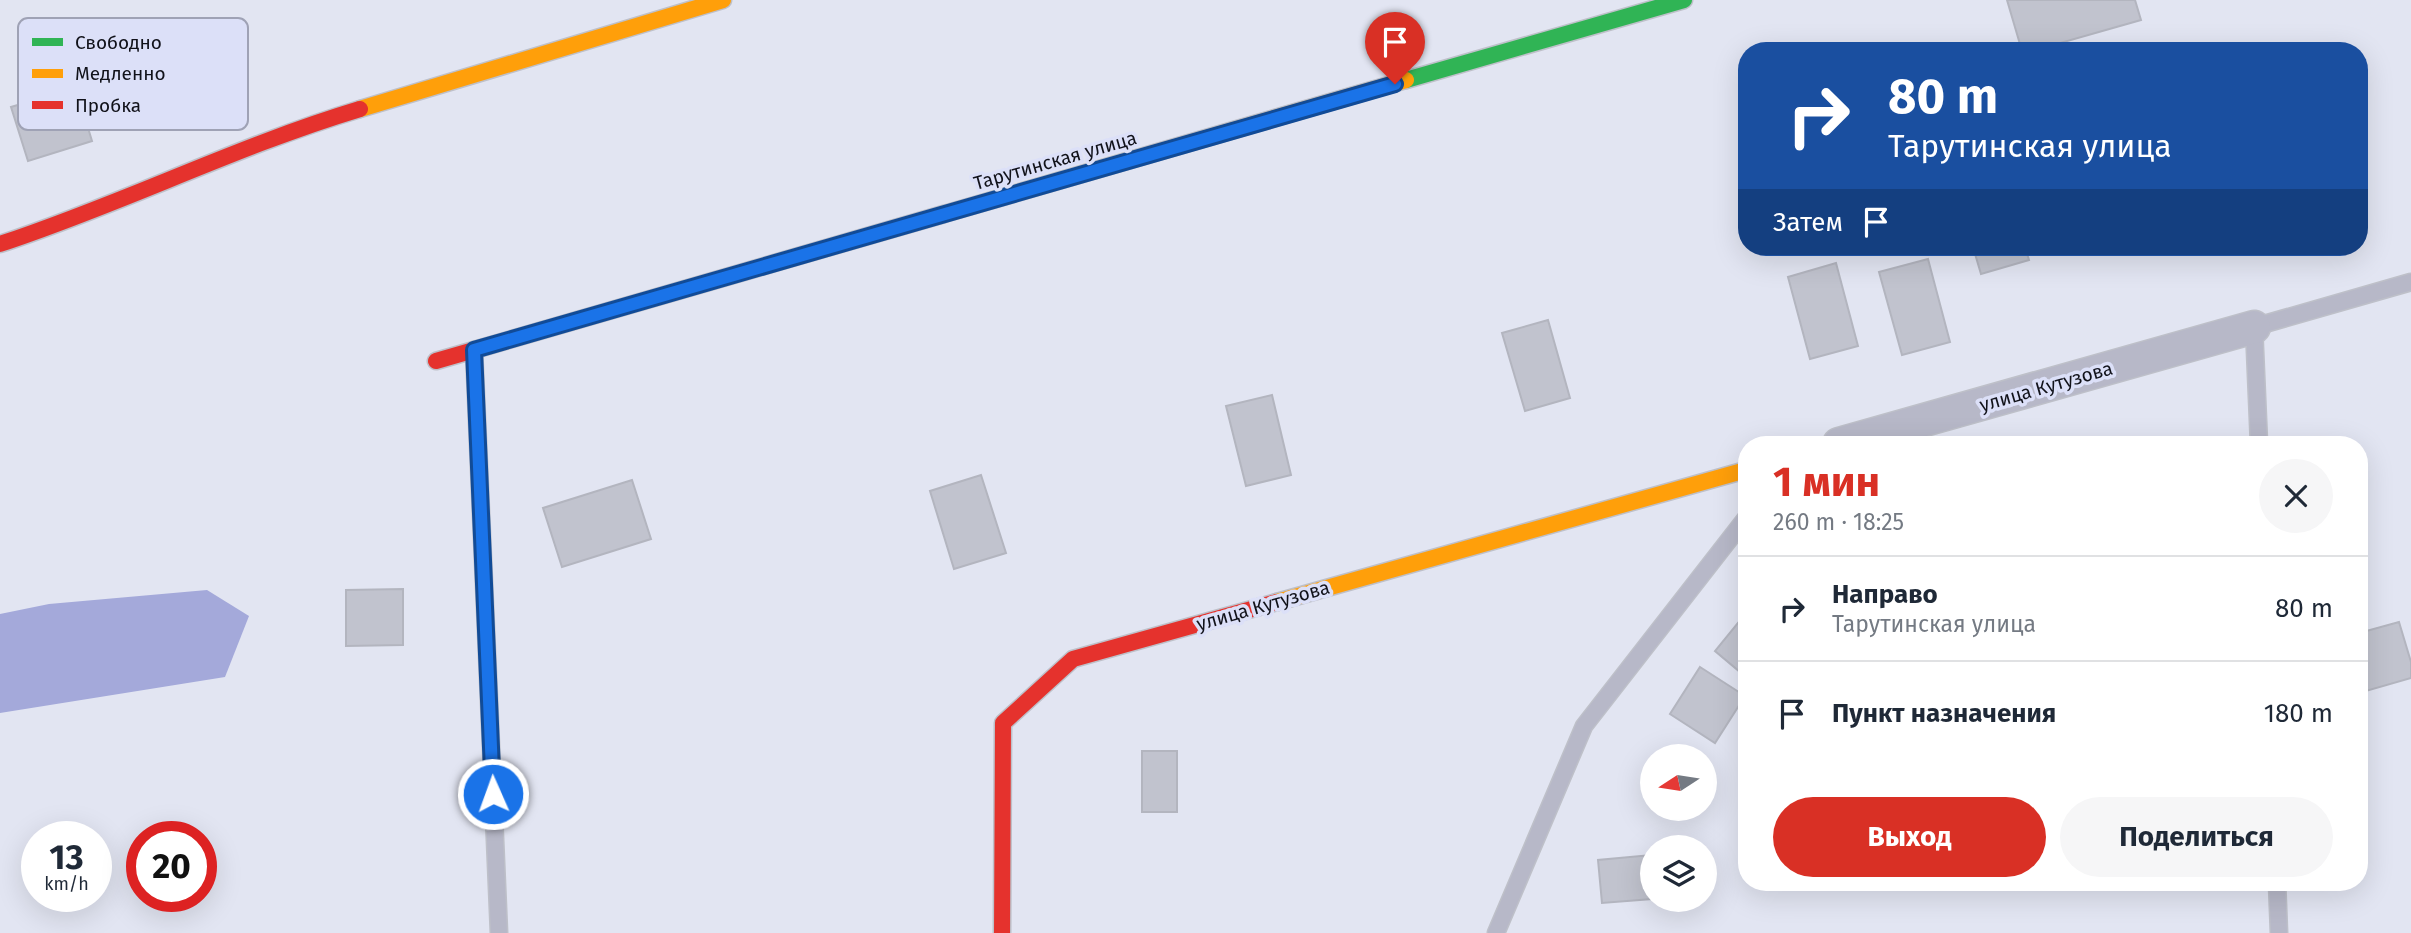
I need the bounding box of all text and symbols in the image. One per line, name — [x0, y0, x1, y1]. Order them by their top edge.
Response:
pin — [1365, 12.0, 1425, 84]
legend — [18, 18, 248, 130]
icon: arrive — [1376, 23, 1414, 61]
text: Свободно — [75, 31, 162, 54]
text: Медленно — [75, 62, 166, 85]
text: 80 m — [1888, 67, 1998, 126]
icon: right — [1773, 70, 1864, 161]
text: Пробка — [75, 94, 141, 117]
street label: Тарутинская улица — [971, 126, 1139, 195]
text: Тарутинская улица — [1888, 127, 2172, 165]
icon: arrive — [1857, 203, 1895, 241]
text: Затем — [1773, 207, 1843, 238]
street label: улица Кутузова — [1977, 356, 2115, 416]
text: 1 мин — [1773, 457, 1880, 507]
button: close — [2259, 459, 2333, 533]
text: 260 m · 18:25 — [1773, 508, 1904, 536]
street label: улица Кутузова — [1194, 575, 1332, 635]
text: Направо — [1832, 579, 1938, 610]
icon: right — [1773, 590, 1811, 628]
text: 80 m — [2275, 593, 2333, 624]
text: Тарутинская улица — [1832, 610, 2036, 638]
icon: arrive — [1773, 695, 1811, 733]
text: Пункт назначения — [1832, 698, 2056, 729]
text: 180 m — [2264, 698, 2333, 729]
north arrow — [1640, 744, 1717, 821]
map controls — [1640, 744, 1717, 912]
position arrow — [456, 757, 530, 831]
button: Выход — [1773, 797, 2046, 877]
button: Поделиться — [2060, 797, 2333, 877]
speed limit sign: 20 — [126, 821, 217, 912]
button: layers — [1640, 835, 1717, 912]
text: 13 — [49, 836, 84, 878]
text: km/h — [44, 873, 89, 895]

